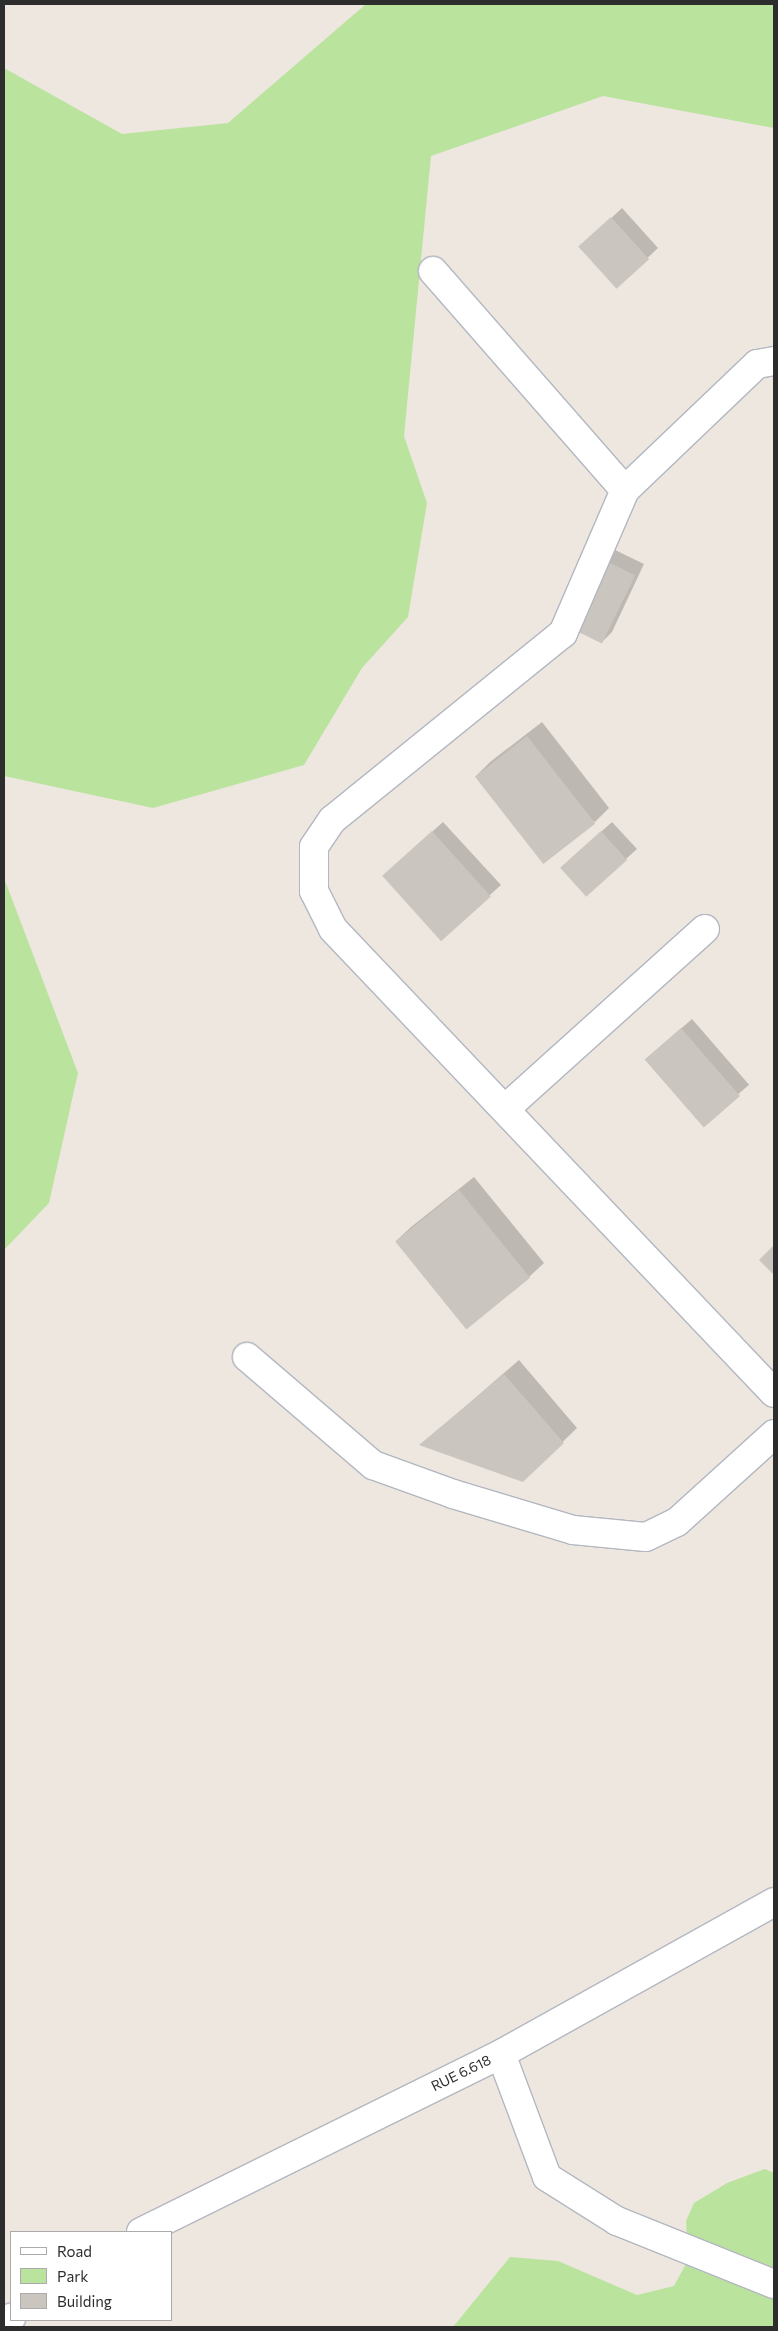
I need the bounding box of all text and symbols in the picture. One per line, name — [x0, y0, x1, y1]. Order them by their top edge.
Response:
street label: RUE 6.618 — [428, 2051, 494, 2095]
legend — [10, 2231, 172, 2321]
text: Road — [57, 2242, 92, 2260]
text: Park — [57, 2267, 88, 2285]
text: Building — [57, 2292, 112, 2310]

